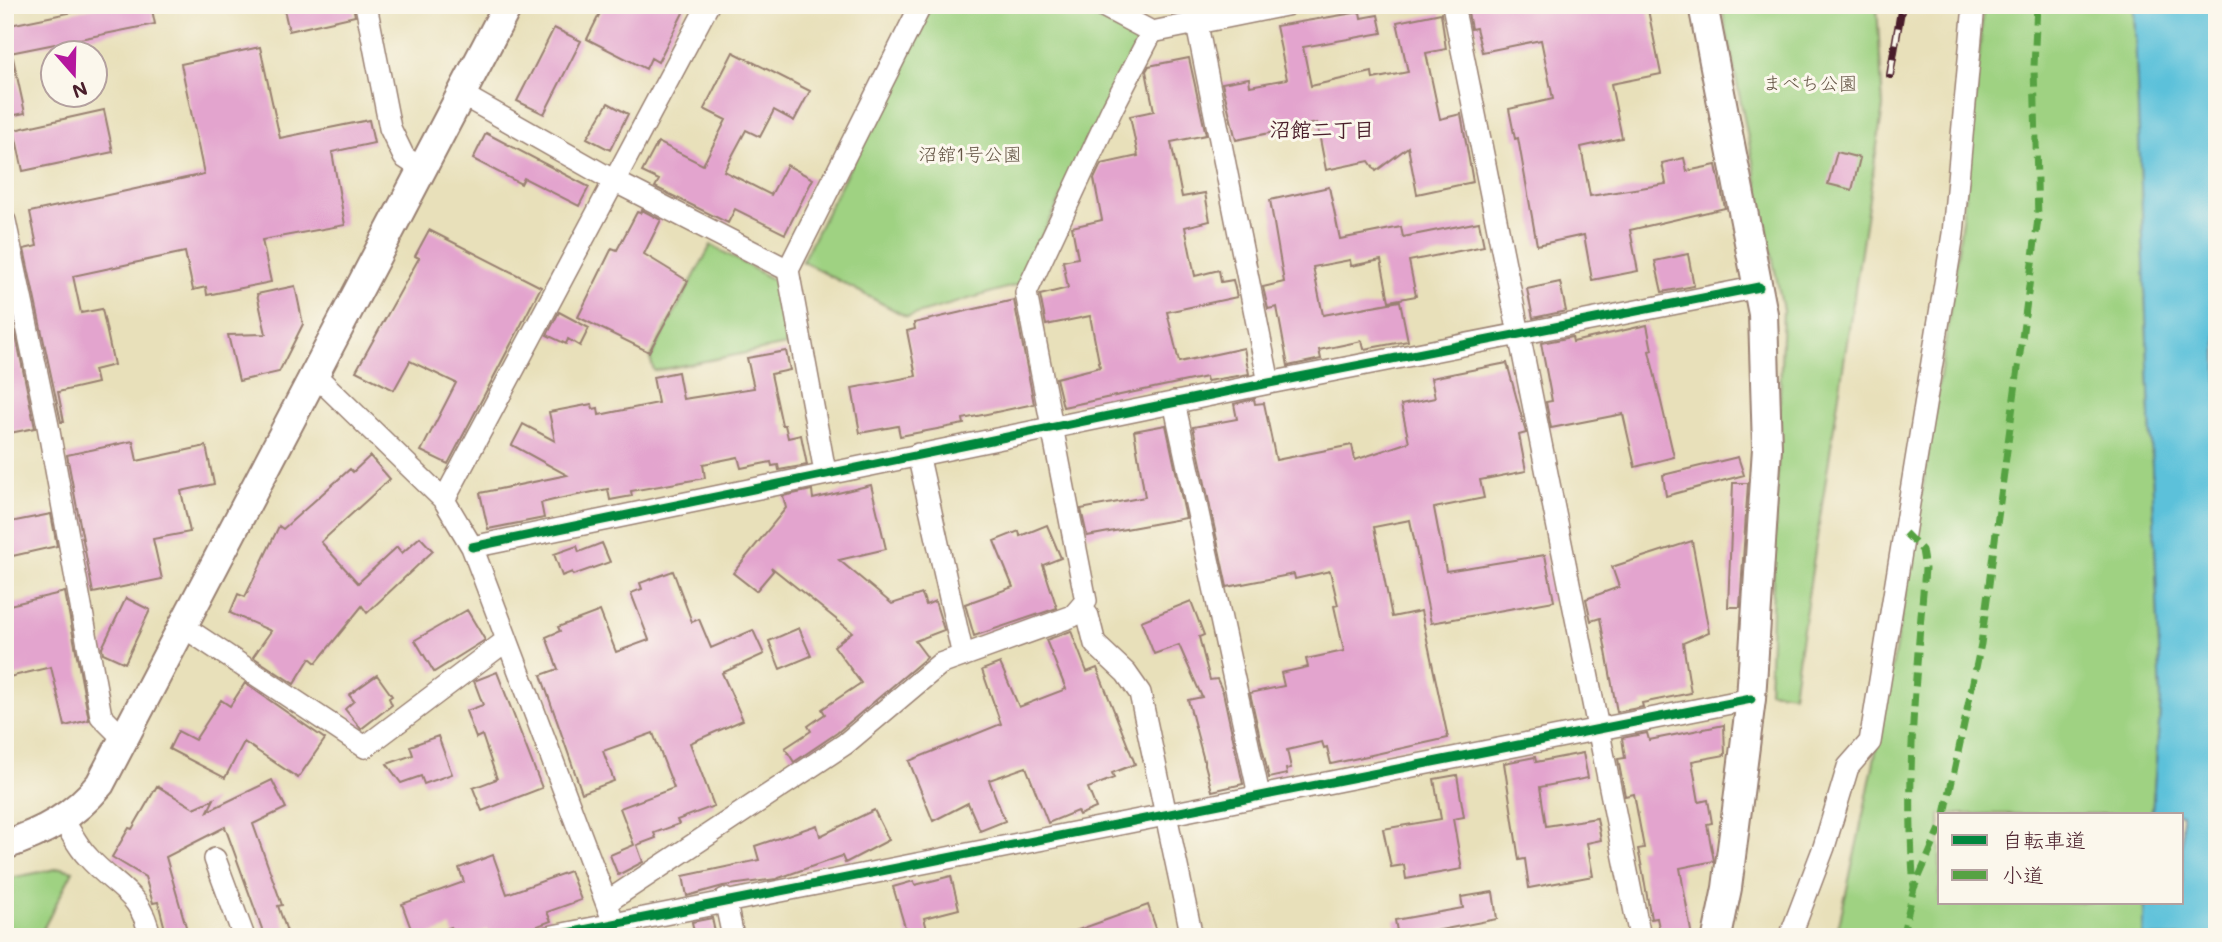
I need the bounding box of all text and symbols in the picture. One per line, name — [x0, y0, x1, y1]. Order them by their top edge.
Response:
north arrow — [38, 38, 108, 108]
park label: まべち公園 — [1762, 70, 1858, 95]
text: N — [69, 76, 91, 105]
district label: 沼館二丁目 — [1270, 115, 1375, 142]
park label: 沼舘1号公園 — [918, 141, 1022, 166]
legend — [1938, 813, 2184, 904]
text: 自転車道 — [2002, 826, 2086, 853]
text: 小道 — [2002, 861, 2044, 888]

